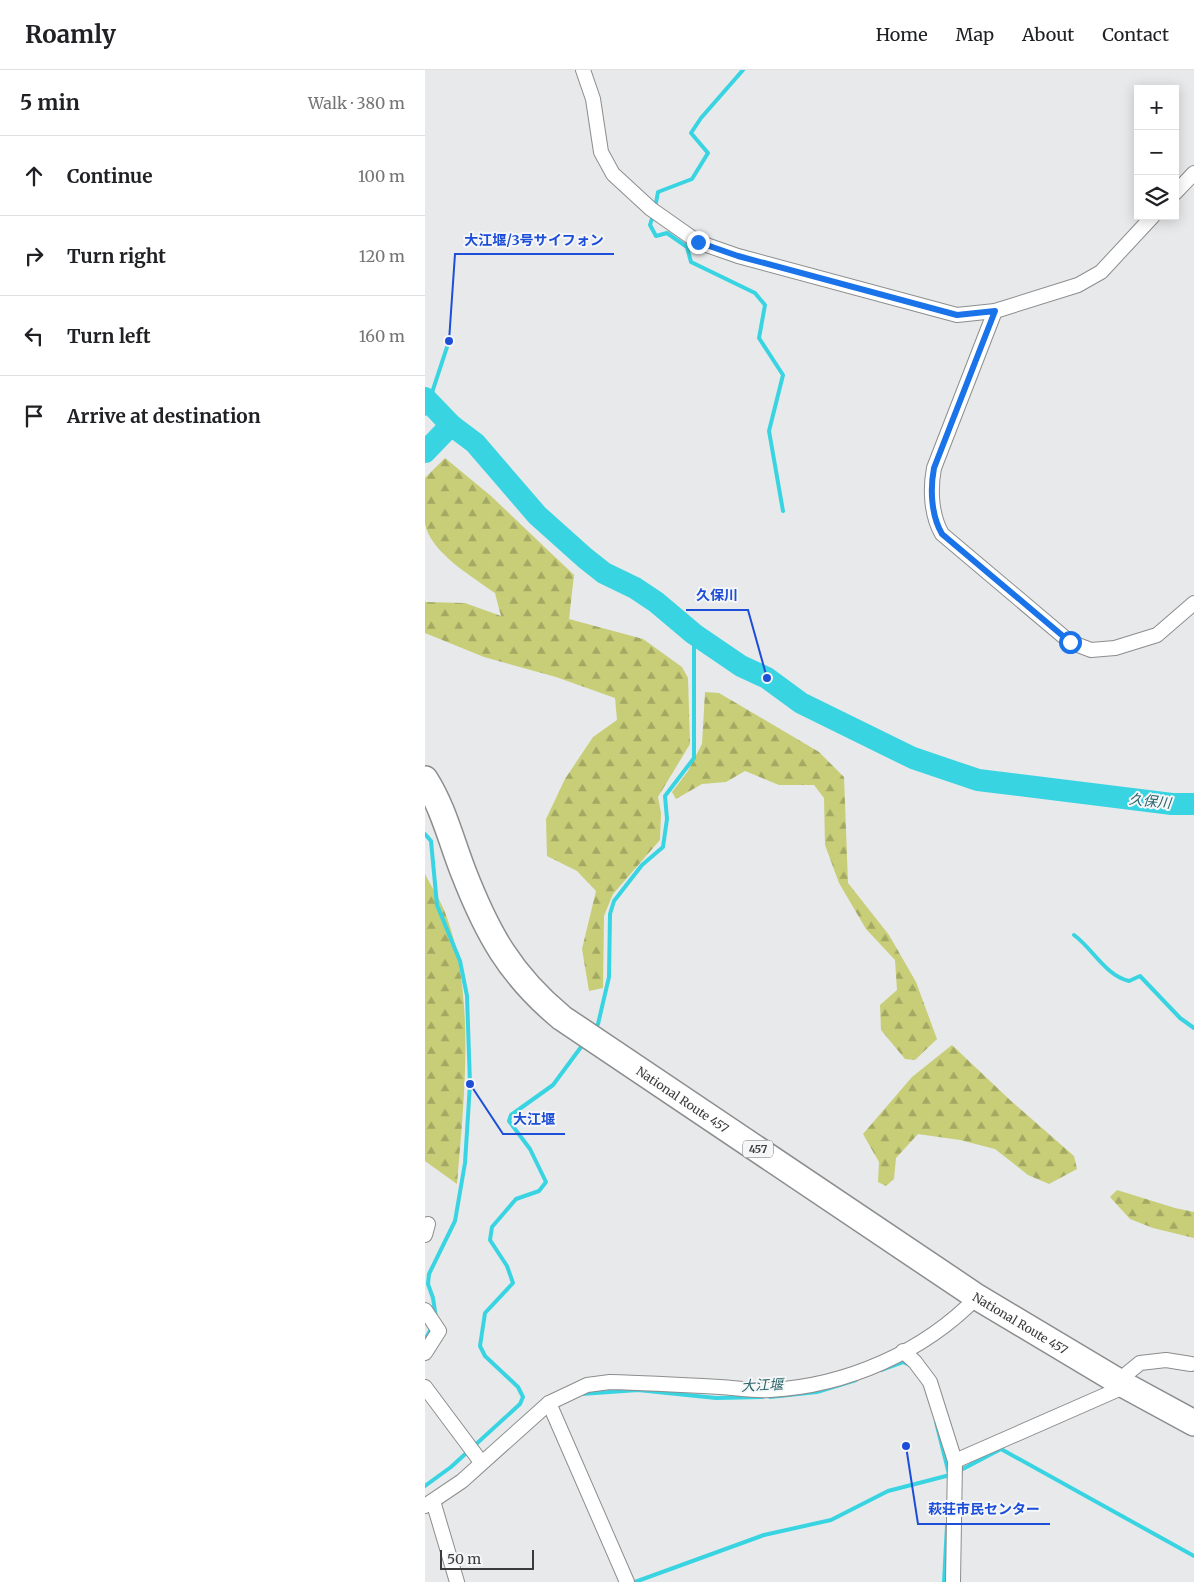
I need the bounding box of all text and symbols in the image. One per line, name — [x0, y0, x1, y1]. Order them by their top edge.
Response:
text: Roamly — [25, 19, 116, 50]
text: Home — [876, 23, 928, 46]
text: Map — [956, 23, 994, 46]
text: About — [1022, 23, 1074, 46]
text: Contact — [1102, 23, 1169, 46]
map controls — [1134, 85, 1179, 220]
button: + — [1134, 85, 1179, 130]
text: 5 min — [20, 89, 80, 116]
text: Walk · 380 m — [308, 93, 405, 113]
button: − — [1134, 130, 1179, 175]
icon: ahead — [20, 162, 48, 190]
text: Continue — [67, 164, 153, 188]
text: 100 m — [358, 166, 405, 186]
button: layers — [1134, 175, 1179, 220]
callout: 大江堰/3号サイフォン — [455, 225, 614, 254]
text: 大江堰/3号サイフォン — [464, 231, 604, 249]
route end — [687, 231, 710, 254]
icon: right — [20, 242, 48, 270]
text: Turn right — [67, 244, 166, 268]
text: 120 m — [359, 246, 405, 266]
icon: left — [20, 322, 48, 350]
text: Turn left — [67, 324, 151, 348]
text: 160 m — [359, 326, 405, 346]
icon: arrive — [20, 402, 48, 430]
text: Arrive at destination — [67, 404, 261, 428]
callout: 久保川 — [686, 581, 748, 610]
text: 久保川 — [696, 586, 738, 604]
route start — [1059, 631, 1082, 654]
water label: 久保川 — [1128, 790, 1174, 812]
street label: National Route 457 — [634, 1063, 732, 1136]
callout: 大江堰 — [503, 1105, 565, 1134]
text: 大江堰 — [513, 1110, 555, 1128]
road number: 457 — [743, 1140, 773, 1158]
street label: National Route 457 — [970, 1289, 1071, 1357]
water label: 大江堰 — [741, 1375, 786, 1395]
callout: 萩荘市民センター — [918, 1495, 1050, 1524]
text: 萩荘市民センター — [928, 1500, 1040, 1518]
scale bar — [440, 1547, 534, 1570]
text: 50 m — [447, 1550, 481, 1568]

